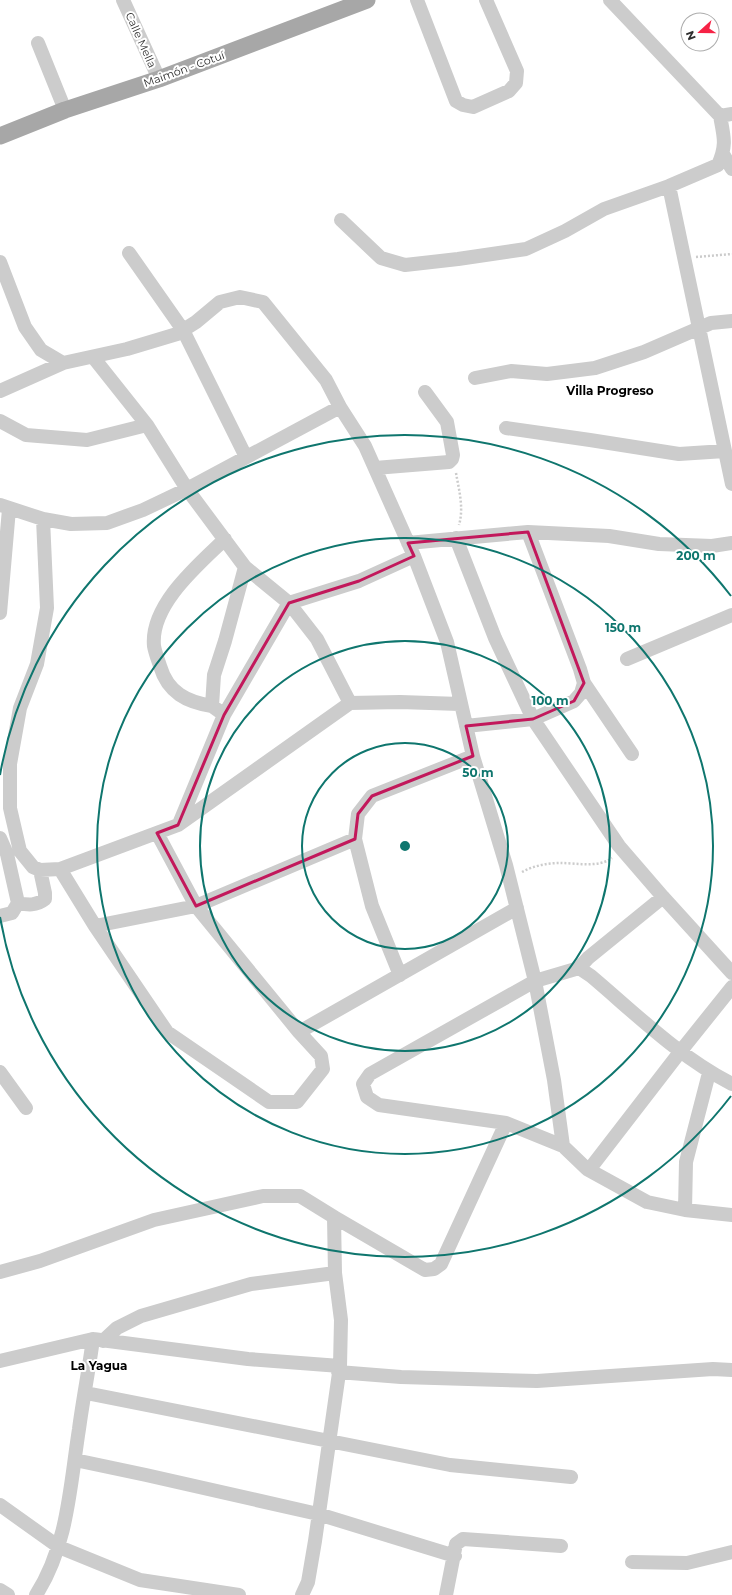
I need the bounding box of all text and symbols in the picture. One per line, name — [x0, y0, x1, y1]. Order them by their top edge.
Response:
street label: Calle Mella — [123, 10, 159, 70]
north arrow — [680, 12, 720, 52]
text: N — [683, 29, 699, 42]
street label: Maimón - Cotuí — [142, 47, 227, 90]
district label: Villa Progreso — [565, 383, 654, 398]
text: 200 m — [676, 548, 716, 563]
text: 150 m — [605, 620, 641, 635]
text: 100 m — [532, 693, 568, 708]
text: 50 m — [462, 765, 494, 780]
centre of rings — [398, 839, 412, 853]
district label: La Yagua — [71, 1358, 127, 1373]

